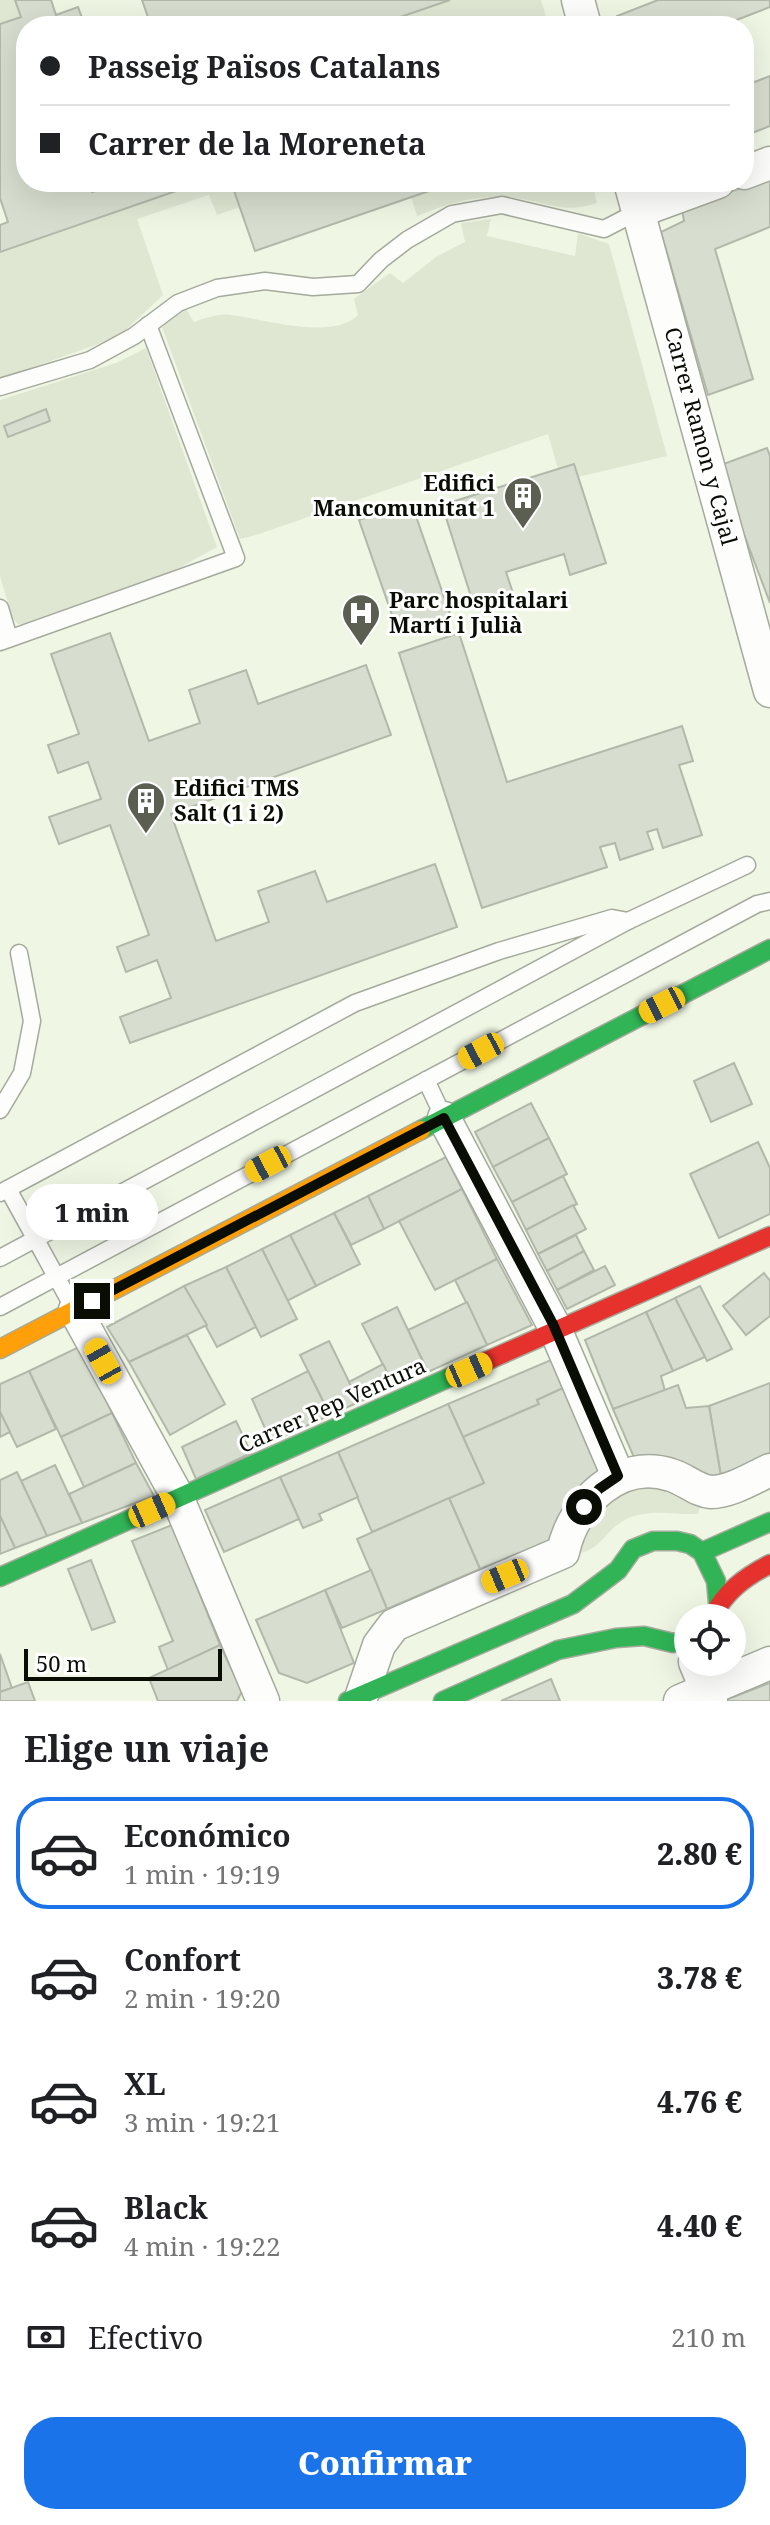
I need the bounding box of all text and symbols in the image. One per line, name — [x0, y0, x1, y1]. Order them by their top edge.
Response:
text: Passeig Països Catalans — [88, 46, 440, 87]
text: Carrer de la Moreneta — [88, 123, 426, 164]
street label: Carrer Ramon y Cajal — [658, 323, 746, 548]
place label: Edifici Mancomunitat 1 — [313, 467, 495, 522]
building icon: Edifici Mancomunitat 1 — [502, 475, 544, 530]
place label: Parc hospitalari Martí i Julià — [389, 584, 568, 639]
hospital icon: Parc hospitalari Martí i Julià — [340, 592, 382, 647]
place label: Edifici TMS Salt (1 i 2) — [174, 772, 299, 827]
building icon: Edifici TMS Salt (1 i 2) — [125, 780, 167, 835]
car — [635, 983, 689, 1027]
car — [454, 1029, 508, 1073]
car — [241, 1142, 295, 1186]
callout: 1 min — [26, 1185, 158, 1241]
text: 1 min — [55, 1194, 129, 1230]
route end — [74, 1283, 110, 1319]
car — [81, 1334, 125, 1388]
street label: Carrer Pep Ventura — [233, 1349, 430, 1459]
car — [442, 1349, 496, 1391]
car — [125, 1489, 179, 1531]
route start — [566, 1489, 602, 1525]
car — [478, 1556, 532, 1596]
map controls — [674, 1604, 746, 1676]
button: locate — [674, 1604, 746, 1676]
scale bar — [24, 1645, 222, 1681]
text: 50 m — [36, 1648, 87, 1678]
text: Elige un viaje — [24, 1724, 269, 1773]
text: Económico — [124, 1815, 291, 1856]
icon: car — [28, 1817, 100, 1889]
text: 2.80 € — [657, 1833, 742, 1874]
text: 1 min · 19:19 — [124, 1856, 281, 1892]
text: Confort — [124, 1939, 241, 1980]
icon: car — [28, 1941, 100, 2013]
text: 3.78 € — [657, 1957, 742, 1998]
text: 2 min · 19:20 — [124, 1980, 281, 2016]
text: XL — [124, 2063, 166, 2104]
icon: car — [28, 2065, 100, 2137]
text: 4.76 € — [657, 2081, 742, 2122]
text: 3 min · 19:21 — [124, 2104, 281, 2140]
text: Black — [124, 2187, 208, 2228]
icon: car — [28, 2189, 100, 2261]
text: 4.40 € — [657, 2205, 742, 2246]
text: 4 min · 19:22 — [124, 2228, 281, 2264]
icon: cash — [24, 2315, 68, 2359]
text: Efectivo — [88, 2317, 203, 2358]
text: 210 m — [671, 2319, 746, 2355]
button: Confirmar — [24, 2417, 746, 2509]

